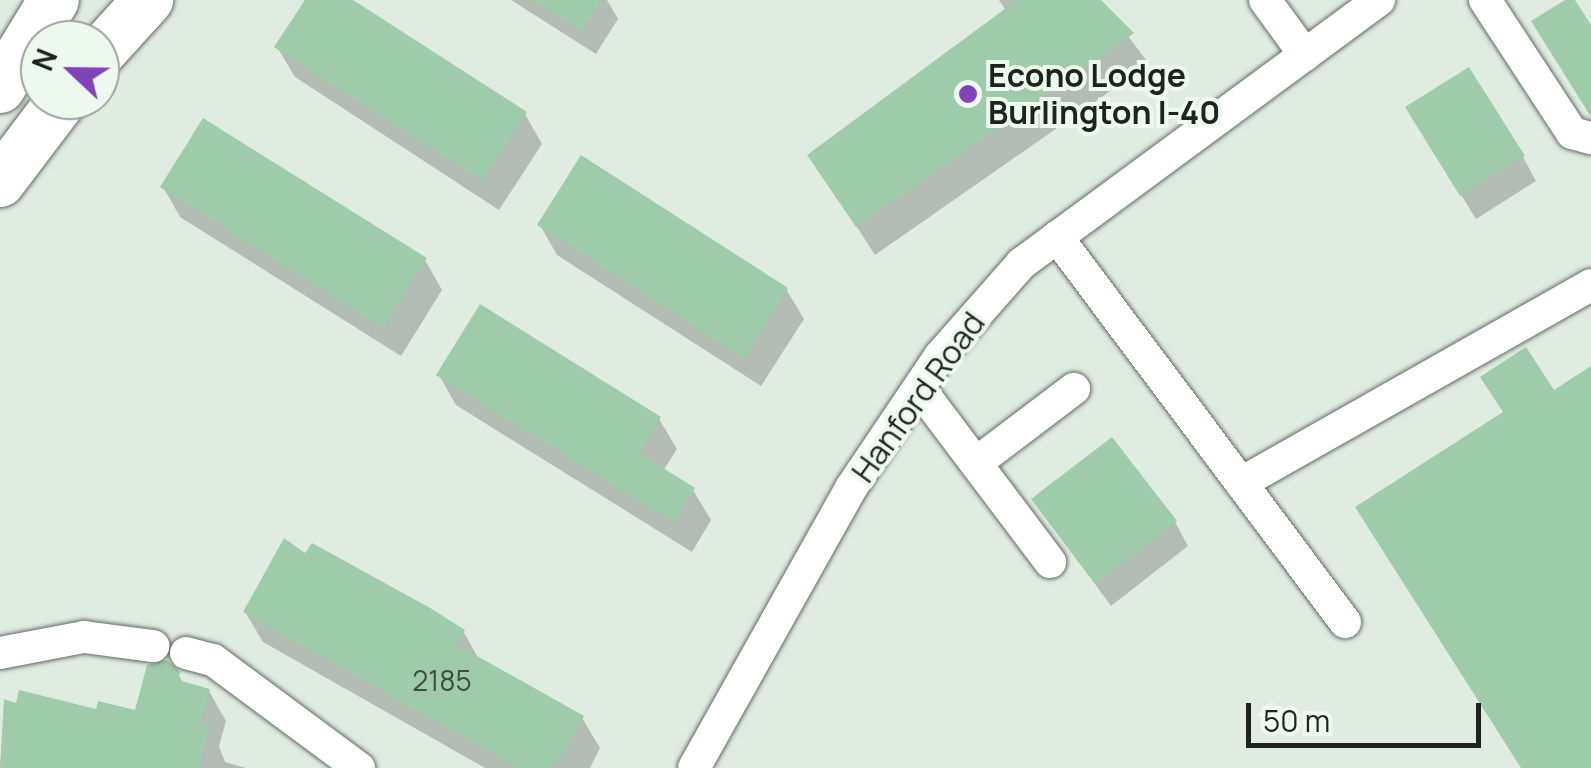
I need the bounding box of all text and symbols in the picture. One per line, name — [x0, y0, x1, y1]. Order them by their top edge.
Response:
north arrow — [20, 20, 120, 120]
text: N — [23, 43, 65, 76]
place label: Econo Lodge Burlington I-40 — [988, 57, 1220, 132]
marker: Econo Lodge Burlington I-40 — [957, 83, 979, 105]
street label: Hanford Road — [843, 305, 993, 489]
house number: 2185 — [412, 663, 472, 697]
scale bar — [1251, 683, 1486, 745]
text: 50 m — [1263, 700, 1330, 741]

